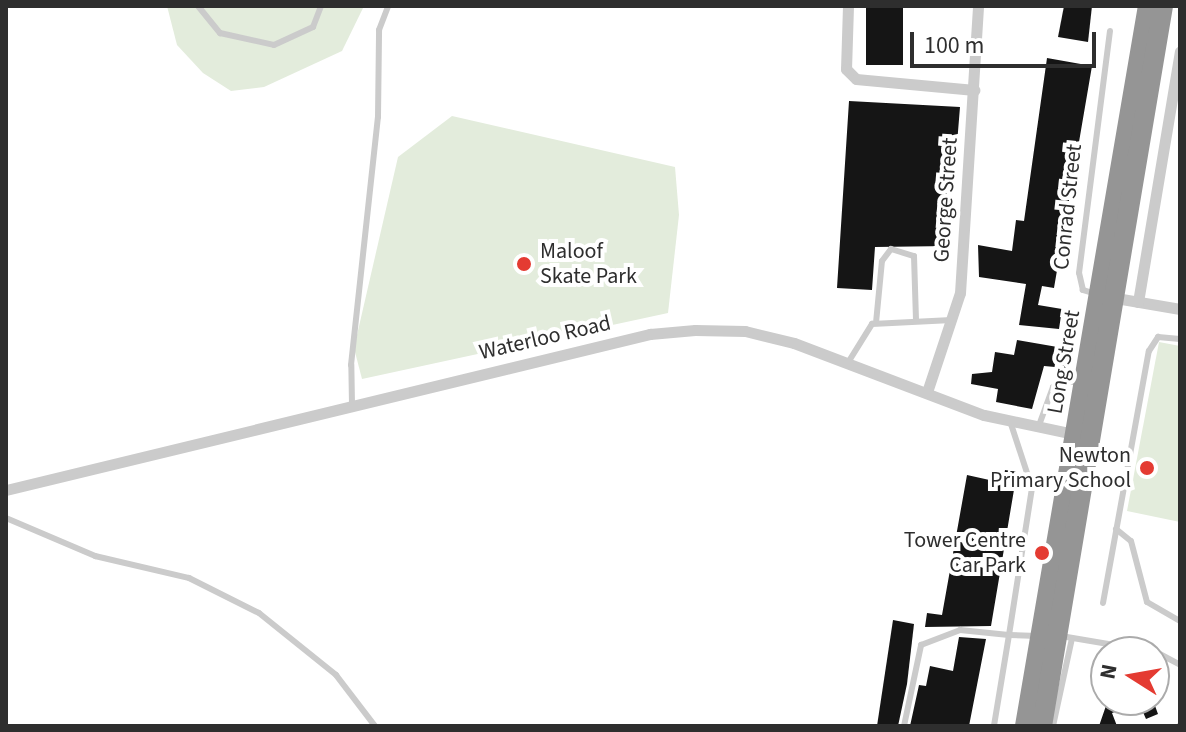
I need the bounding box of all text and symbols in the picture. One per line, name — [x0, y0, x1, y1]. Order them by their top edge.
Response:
scale bar — [914, 16, 1100, 66]
text: 100 m — [924, 28, 984, 63]
street label: George Street — [928, 137, 964, 263]
street label: Conrad Street — [1048, 143, 1088, 271]
place label: Maloof Skate Park — [540, 238, 637, 290]
marker: Maloof Skate Park — [515, 255, 533, 273]
street label: Long Street — [1042, 308, 1086, 416]
street label: Waterloo Road — [477, 310, 613, 366]
place label: Newton Primary School — [990, 442, 1131, 494]
marker: Newton Primary School — [1138, 459, 1156, 477]
place label: Tower Centre Car Park — [904, 527, 1026, 578]
marker: Tower Centre Car Park — [1033, 544, 1051, 562]
north arrow — [1090, 636, 1170, 716]
text: N — [1091, 662, 1126, 682]

